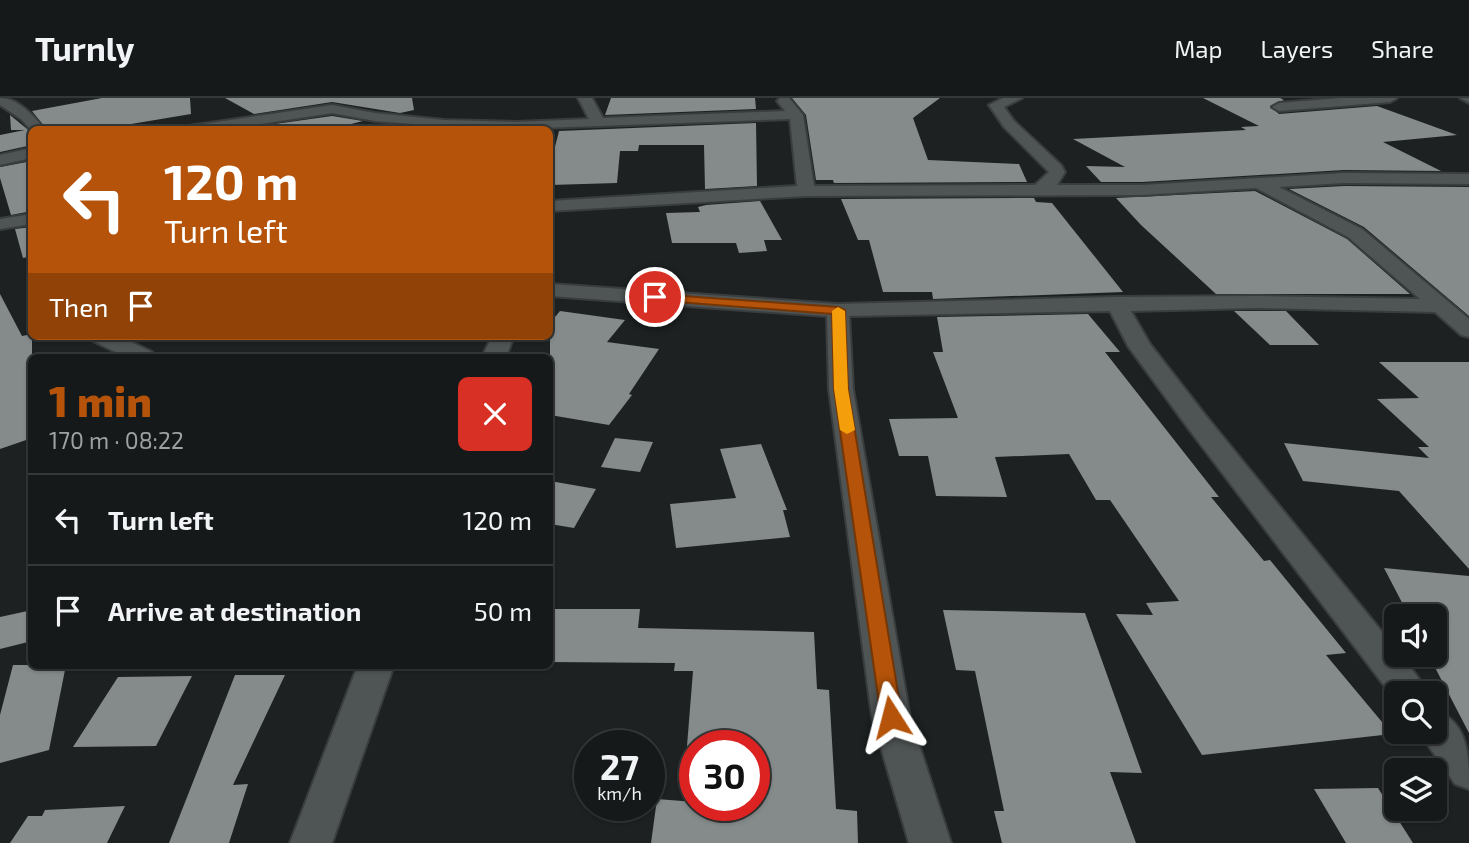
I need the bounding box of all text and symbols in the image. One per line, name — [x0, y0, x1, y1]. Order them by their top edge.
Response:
text: Turnly — [35, 28, 134, 68]
text: Map — [1174, 34, 1222, 63]
text: Layers — [1260, 34, 1333, 63]
text: Share — [1371, 34, 1434, 63]
text: 120 m — [164, 151, 298, 210]
icon: left — [49, 154, 140, 245]
text: Turn left — [164, 211, 288, 249]
pin — [625, 267, 685, 327]
icon: arrive — [636, 278, 674, 316]
icon: arrive — [122, 287, 160, 325]
text: Then — [49, 291, 108, 322]
text: 1 min — [49, 375, 152, 425]
button: close — [458, 377, 532, 451]
text: 170 m · 08:22 — [49, 426, 184, 454]
icon: left — [49, 501, 87, 539]
text: Turn left — [108, 504, 214, 535]
text: 120 m — [463, 504, 532, 535]
icon: arrive — [49, 592, 87, 630]
text: Arrive at destination — [108, 595, 361, 626]
text: 50 m — [474, 595, 532, 626]
map controls — [1384, 604, 1447, 821]
button: sound — [1384, 604, 1447, 667]
position arrow — [854, 680, 928, 754]
button: search — [1384, 681, 1447, 744]
speed limit sign: 30 — [679, 730, 770, 821]
text: 27 — [600, 745, 639, 787]
button: layers — [1384, 758, 1447, 821]
text: km/h — [597, 782, 642, 804]

